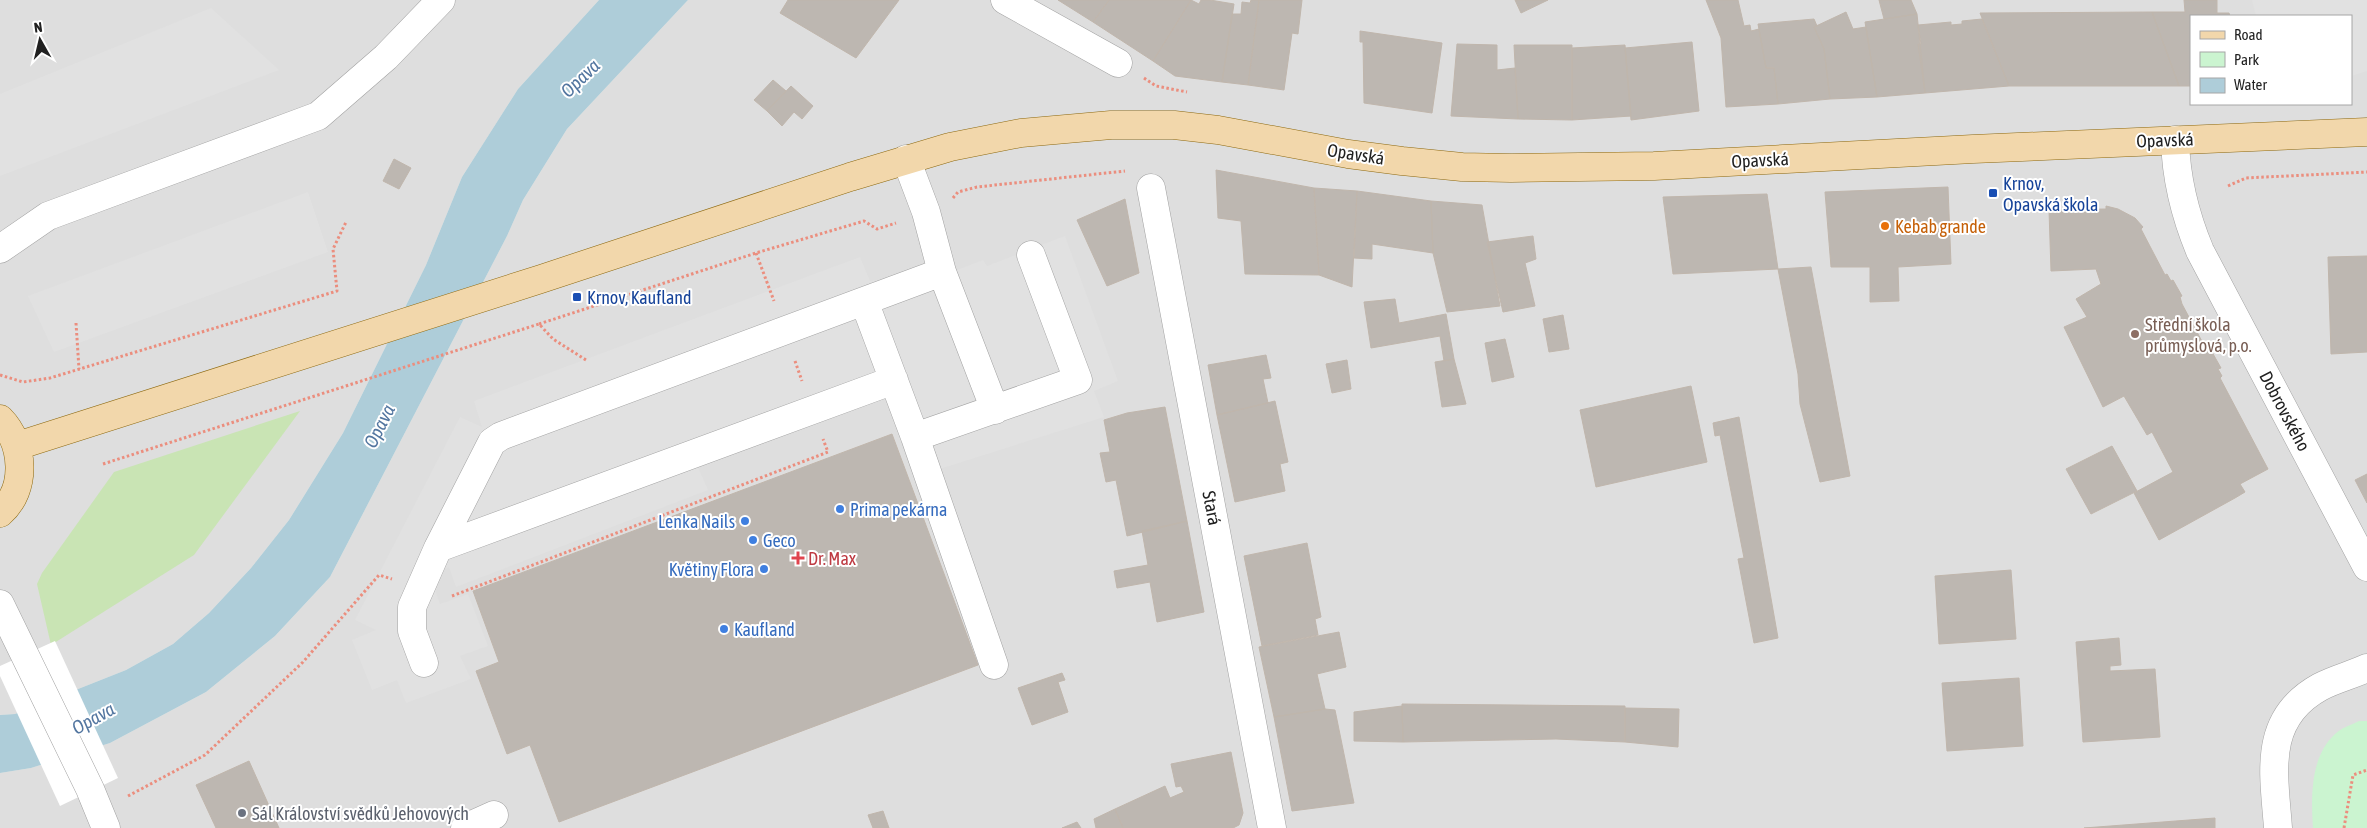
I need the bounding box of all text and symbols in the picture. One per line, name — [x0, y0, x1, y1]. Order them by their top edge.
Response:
north arrow — [15, 15, 65, 65]
legend — [2190, 15, 2352, 105]
text: N — [33, 19, 43, 36]
text: Road — [2234, 26, 2263, 43]
text: Park — [2234, 51, 2259, 68]
water label: Opava — [556, 54, 604, 102]
text: Water — [2234, 76, 2267, 93]
street label: Opavská — [2136, 129, 2194, 151]
street label: Opavská — [1326, 139, 1386, 169]
street label: Opavská — [1731, 148, 1789, 172]
place label: Krnov, Opavská škola — [2003, 173, 2098, 215]
marker: Krnov, Opavská škola — [1987, 187, 1999, 199]
place label: Kebab grande — [1895, 216, 1986, 237]
marker: Kebab grande — [1879, 220, 1891, 232]
place label: Krnov, Kaufland — [587, 287, 692, 308]
marker: Krnov, Kaufland — [571, 291, 583, 303]
place label: Střední škola průmyslová, p.o. — [2145, 314, 2252, 356]
marker: Střední škola průmyslová, p.o. — [2129, 328, 2141, 340]
street label: Dobrovského — [2255, 368, 2315, 454]
water label: Opava — [359, 401, 399, 451]
street label: Stará — [1198, 489, 1226, 527]
place label: Prima pekárna — [850, 499, 947, 520]
marker: Prima pekárna — [834, 503, 846, 515]
place label: Lenka Nails — [658, 511, 735, 532]
marker: Lenka Nails — [739, 515, 751, 527]
place label: Geco — [763, 530, 796, 551]
marker: Geco — [747, 534, 759, 546]
place label: Dr. Max — [808, 548, 856, 569]
marker: Dr. Max — [792, 552, 804, 564]
place label: Květiny Flora — [669, 559, 754, 580]
marker: Květiny Flora — [758, 563, 770, 575]
place label: Kaufland — [734, 619, 795, 640]
marker: Kaufland — [718, 623, 730, 635]
water label: Opava — [68, 697, 118, 739]
place label: Sál Království svědků Jehovových — [252, 803, 469, 824]
marker: Sál Království svědků Jehovových — [236, 807, 248, 819]

